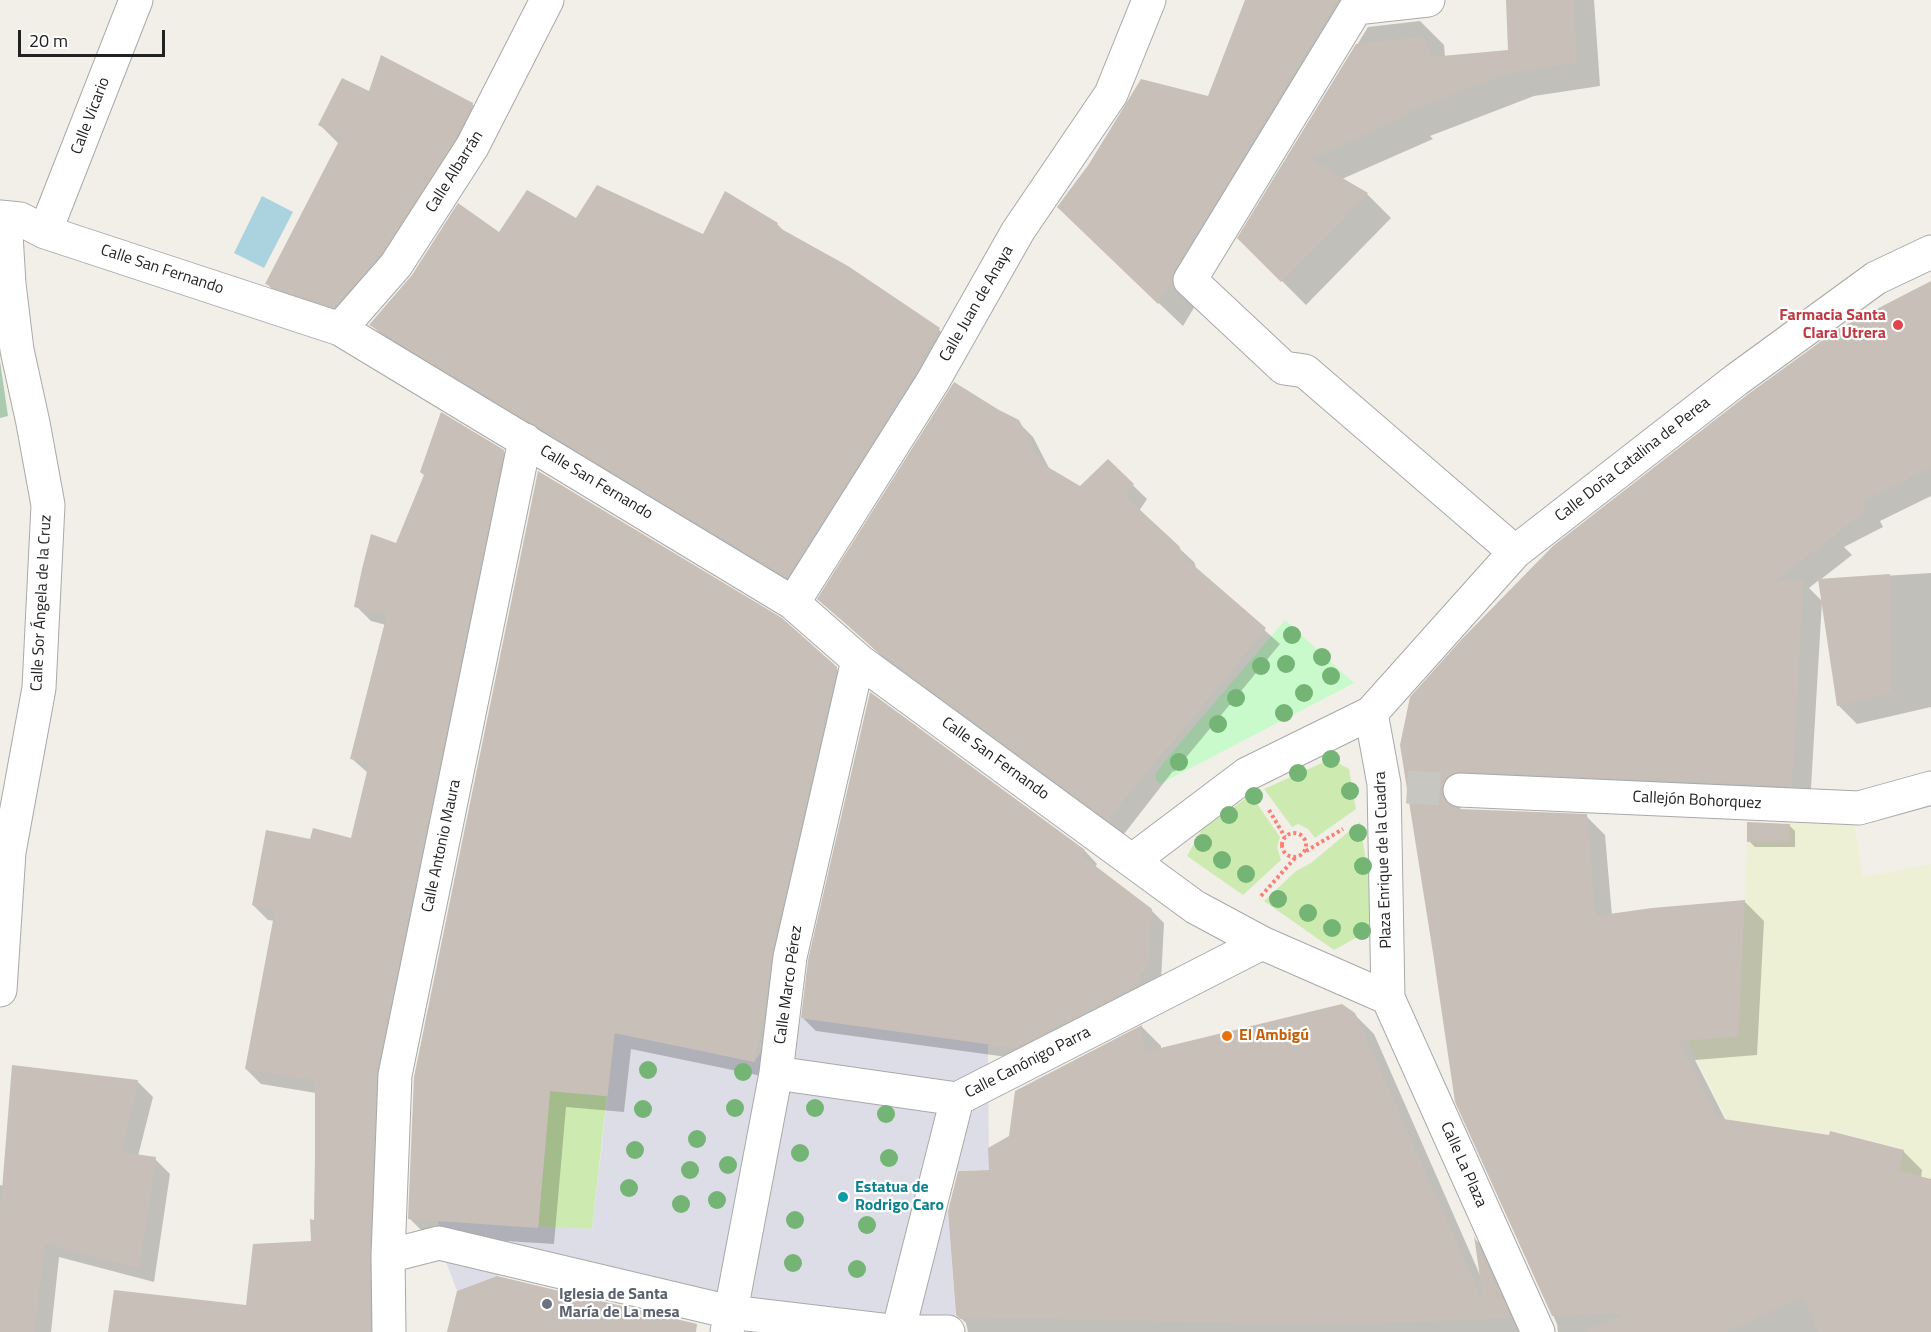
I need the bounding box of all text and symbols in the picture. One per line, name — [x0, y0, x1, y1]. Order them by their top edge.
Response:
scale bar — [21, 18, 168, 56]
text: 20 m — [29, 27, 68, 54]
street label: Calle Vicario — [68, 75, 114, 157]
street label: Calle Albarrán — [422, 127, 488, 217]
street label: Calle San Fernando — [98, 241, 226, 299]
street label: Calle Juan de Anaya — [936, 243, 1018, 365]
place label: Farmacia Santa Clara Utrera — [1779, 306, 1886, 344]
marker: Farmacia Santa Clara Utrera — [1891, 318, 1905, 332]
street label: Calle Doña Catalina de Perea — [1552, 394, 1714, 526]
street label: Calle San Fernando — [536, 442, 656, 524]
street label: Calle Sor Ángela de la Cruz — [28, 514, 56, 692]
street label: Calle San Fernando — [937, 714, 1053, 804]
street label: Plaza Enrique de la Cuadra — [1371, 771, 1397, 949]
street label: Calle Antonio Maura — [419, 778, 465, 914]
street label: Callejón Bohorquez — [1632, 788, 1762, 814]
street label: Calle Marco Pérez — [771, 924, 807, 1046]
street label: Calle Canónigo Parra — [962, 1023, 1094, 1103]
place label: El Ambigú — [1239, 1026, 1309, 1046]
marker: El Ambigú — [1220, 1029, 1234, 1043]
street label: Calle La Plaza — [1436, 1119, 1490, 1211]
place label: Estatua de Rodrigo Caro — [855, 1178, 944, 1216]
marker: Estatua de Rodrigo Caro — [836, 1190, 850, 1204]
place label: Iglesia de Santa María de La mesa — [559, 1285, 680, 1323]
marker: Iglesia de Santa María de La mesa — [540, 1297, 554, 1311]

